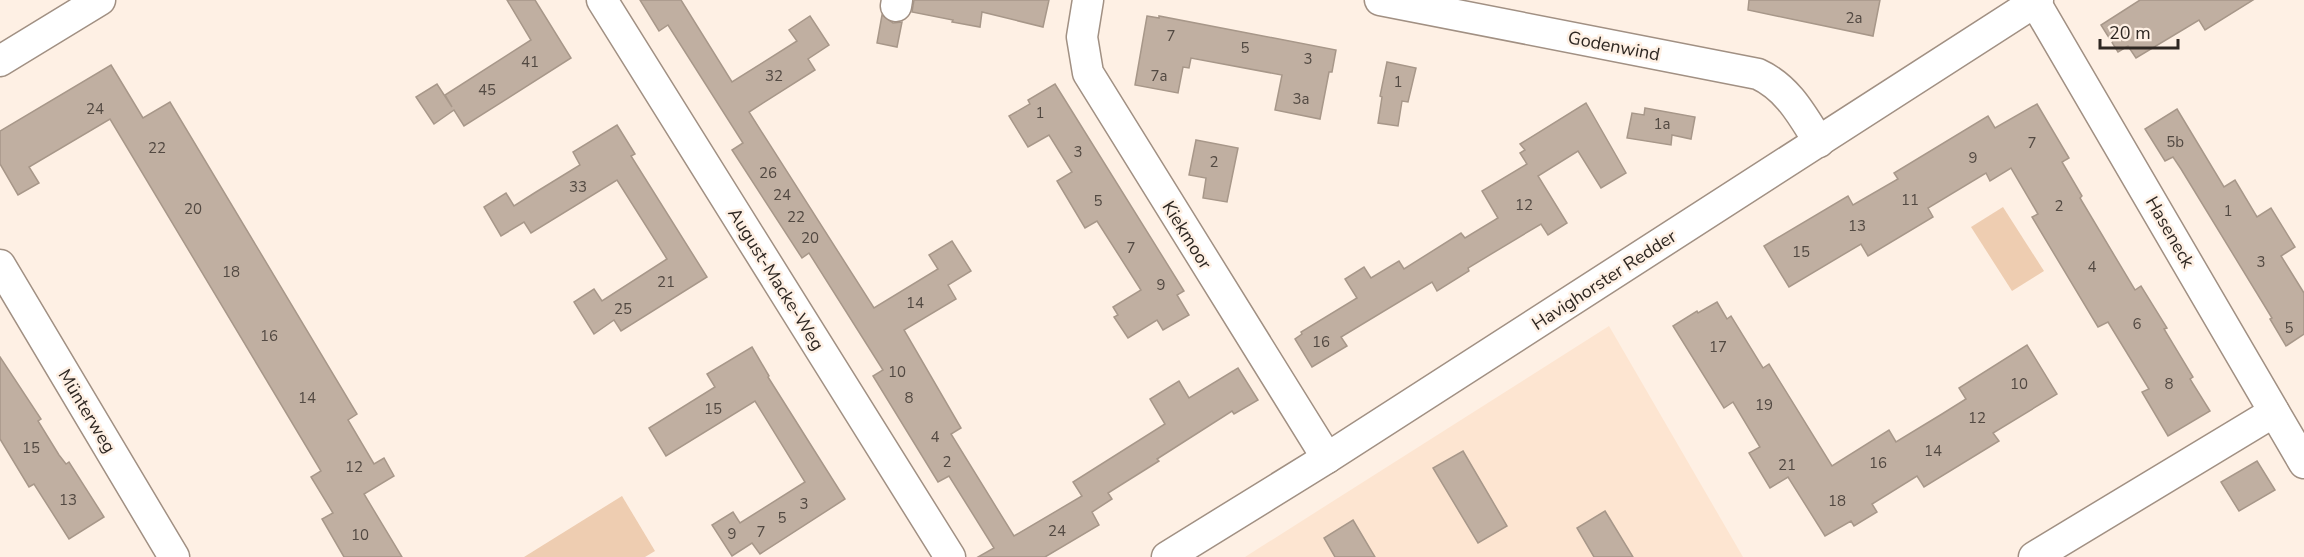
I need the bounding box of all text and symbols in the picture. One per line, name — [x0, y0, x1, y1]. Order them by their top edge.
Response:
house number: 2a — [1846, 8, 1862, 28]
scale bar — [2100, 12, 2178, 50]
text: 20 m — [2109, 21, 2151, 45]
street label: Godenwind — [1566, 25, 1662, 67]
house number: 7 — [1166, 26, 1176, 46]
house number: 5 — [1240, 38, 1250, 58]
house number: 3 — [1303, 49, 1313, 69]
house number: 41 — [521, 52, 539, 72]
house number: 32 — [765, 66, 783, 86]
house number: 7a — [1151, 66, 1167, 86]
house number: 1 — [1393, 72, 1403, 92]
house number: 45 — [478, 80, 496, 100]
house number: 3a — [1293, 89, 1309, 109]
house number: 24 — [86, 99, 104, 119]
house number: 1 — [1035, 103, 1045, 123]
house number: 1a — [1654, 114, 1670, 134]
house number: 5b — [2166, 132, 2184, 152]
house number: 7 — [2027, 133, 2037, 153]
house number: 22 — [148, 138, 166, 158]
house number: 3 — [1073, 142, 1083, 162]
house number: 9 — [1968, 148, 1978, 168]
house number: 2 — [1209, 152, 1219, 172]
house number: 26 — [759, 163, 777, 183]
house number: 33 — [569, 177, 587, 197]
house number: 24 — [773, 185, 791, 205]
house number: 11 — [1901, 190, 1919, 210]
house number: 5 — [1093, 191, 1103, 211]
street label: Haseneck — [2140, 192, 2201, 273]
house number: 12 — [1515, 195, 1533, 215]
street label: Kiekmoor — [1157, 196, 1218, 274]
house number: 2 — [2054, 196, 2064, 216]
house number: 20 — [184, 199, 202, 219]
house number: 1 — [2223, 201, 2233, 221]
street label: August-Macke-Weg — [722, 203, 830, 355]
house number: 22 — [787, 207, 805, 227]
house number: 13 — [1848, 216, 1866, 236]
street label: Havighorster Redder — [1527, 224, 1681, 336]
house number: 20 — [801, 228, 819, 248]
house number: 7 — [1126, 238, 1136, 258]
house number: 15 — [1792, 242, 1810, 262]
house number: 3 — [2256, 252, 2266, 272]
house number: 4 — [2087, 257, 2097, 277]
house number: 18 — [222, 262, 240, 282]
house number: 21 — [657, 272, 675, 292]
house number: 9 — [1156, 275, 1166, 295]
house number: 14 — [906, 293, 924, 313]
house number: 25 — [614, 299, 632, 319]
house number: 6 — [2132, 314, 2142, 334]
house number: 5 — [2284, 318, 2294, 338]
house number: 16 — [260, 326, 278, 346]
house number: 16 — [1312, 332, 1330, 352]
house number: 17 — [1709, 337, 1727, 357]
house number: 10 — [888, 362, 906, 382]
street label: Münterweg — [53, 365, 121, 457]
house number: 10 — [2010, 374, 2028, 394]
house number: 8 — [2164, 374, 2174, 394]
house number: 14 — [298, 388, 316, 408]
house number: 8 — [904, 388, 914, 408]
house number: 19 — [1755, 395, 1773, 415]
house number: 15 — [704, 399, 722, 419]
house number: 12 — [1968, 408, 1986, 428]
house number: 4 — [930, 427, 940, 447]
house number: 15 — [22, 438, 40, 458]
house number: 14 — [1924, 441, 1942, 461]
house number: 2 — [942, 452, 952, 472]
house number: 16 — [1869, 453, 1887, 473]
house number: 21 — [1778, 455, 1796, 475]
house number: 12 — [345, 457, 363, 477]
house number: 13 — [59, 490, 77, 510]
house number: 18 — [1828, 491, 1846, 511]
house number: 3 — [799, 494, 809, 514]
house number: 5 — [777, 508, 787, 528]
house number: 24 — [1048, 521, 1066, 541]
house number: 7 — [756, 522, 766, 542]
house number: 9 — [727, 524, 737, 544]
house number: 10 — [351, 525, 369, 545]

